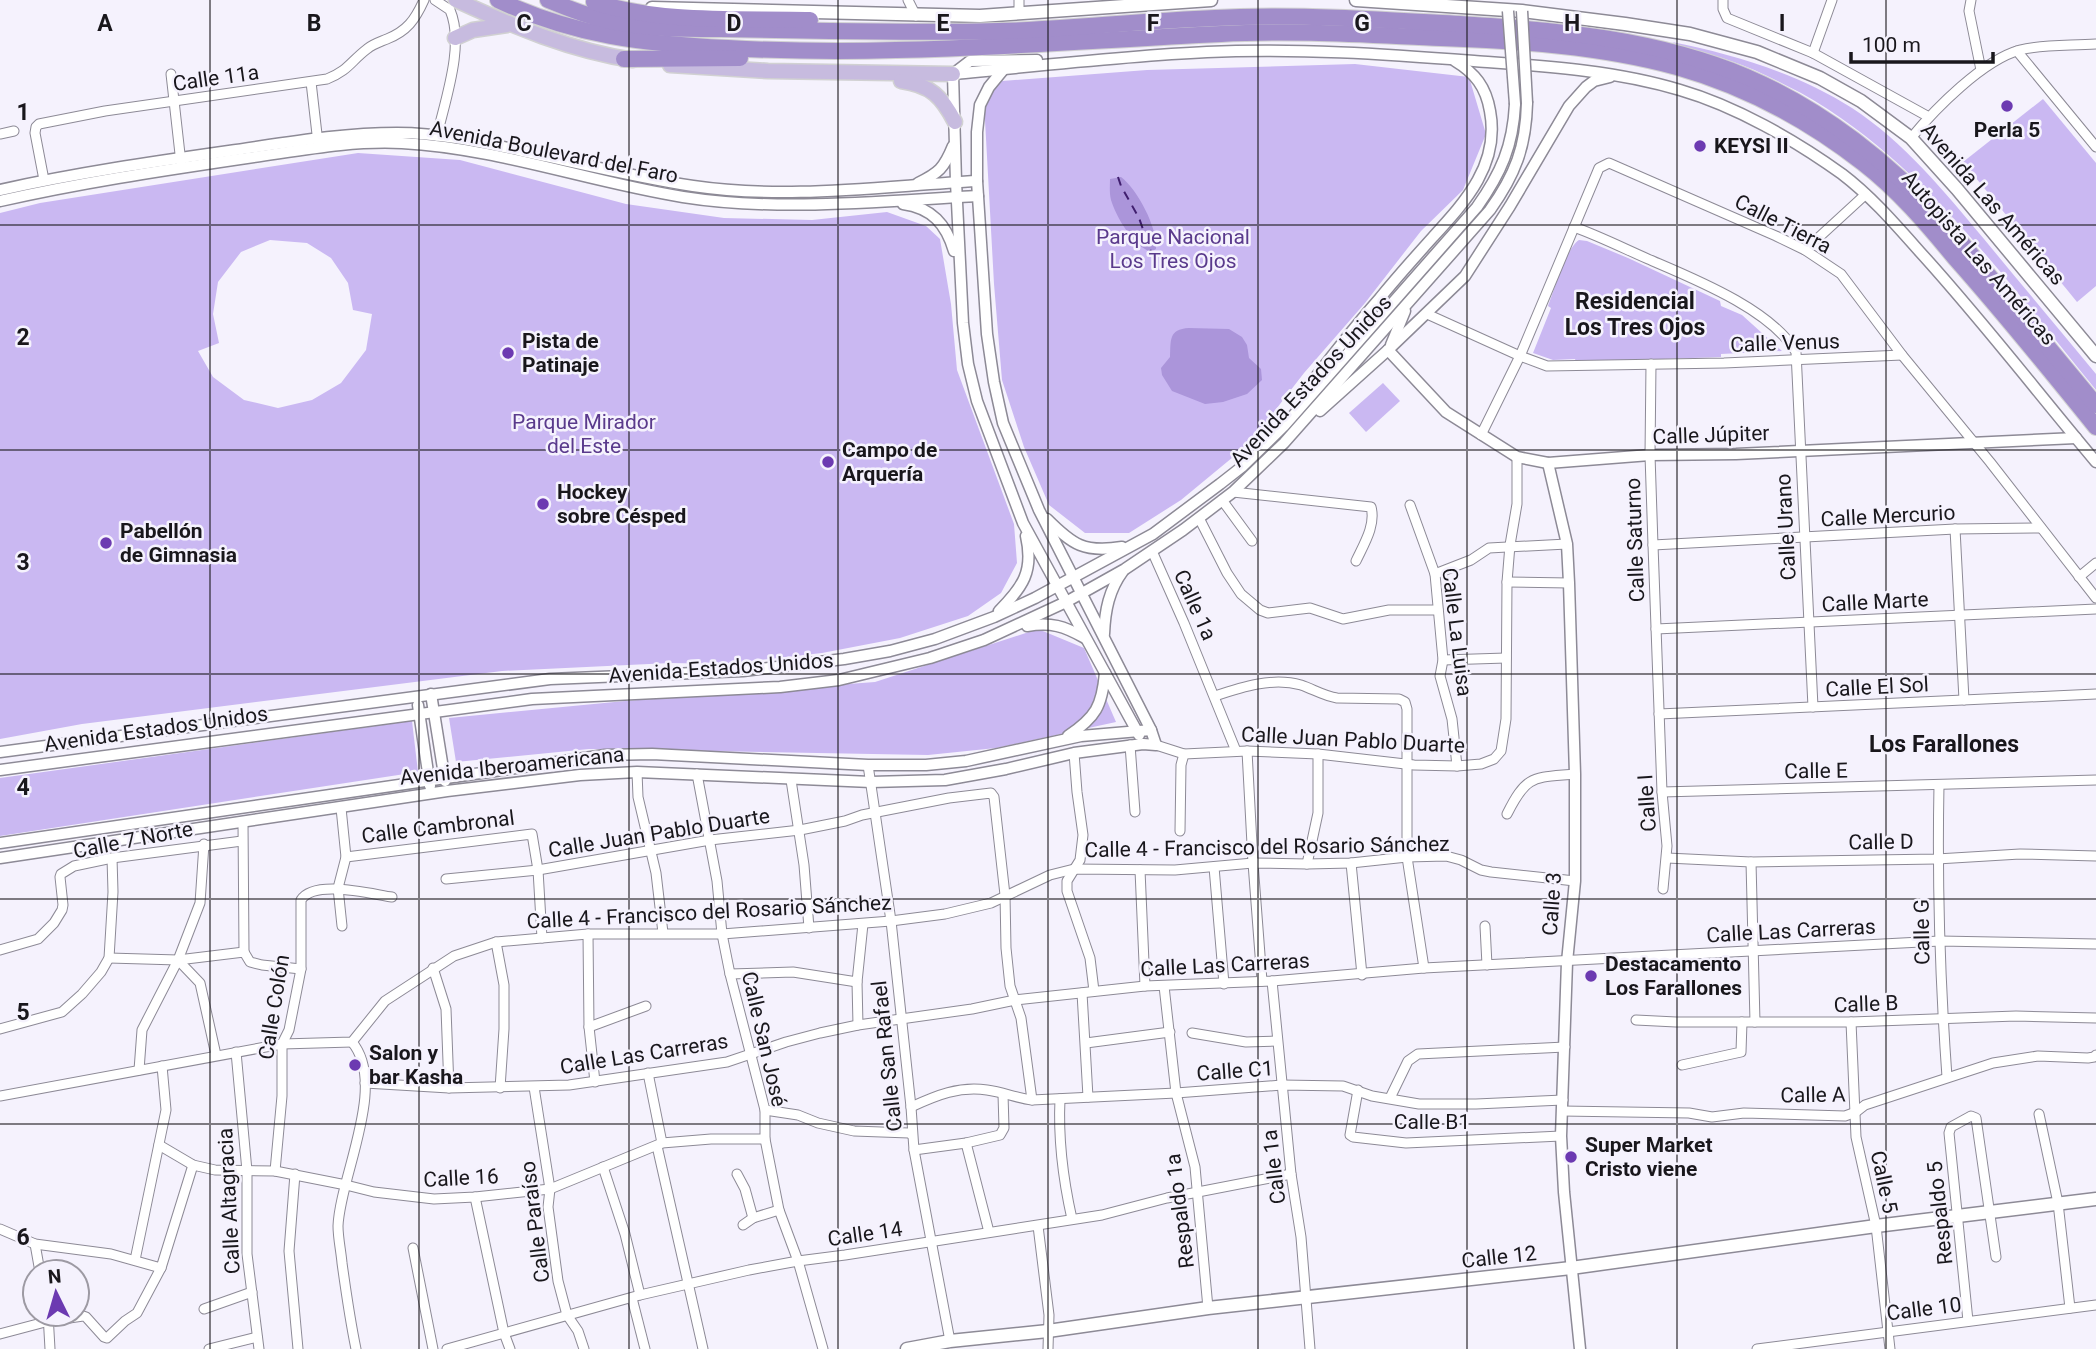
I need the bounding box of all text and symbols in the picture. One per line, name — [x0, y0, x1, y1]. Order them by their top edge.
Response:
text: A — [97, 10, 113, 37]
text: B — [307, 10, 321, 37]
text: C — [516, 10, 532, 37]
text: D — [727, 10, 741, 37]
text: E — [937, 10, 950, 37]
text: F — [1147, 10, 1160, 37]
text: G — [1354, 10, 1370, 37]
text: H — [1564, 10, 1580, 37]
text: I — [1779, 10, 1785, 37]
scale bar — [1851, 21, 1993, 65]
text: 100 m — [1862, 33, 1921, 57]
street label: Calle 11a — [171, 60, 261, 96]
marker: Perla 5 — [1999, 98, 2015, 114]
text: 1 — [16, 99, 30, 126]
street label: Avenida Boulevard del Faro — [428, 116, 680, 188]
street label: Avenida Las Américas — [1916, 118, 2070, 290]
place label: Perla 5 — [1974, 118, 2040, 142]
place label: KEYSI II — [1714, 134, 1789, 158]
marker: KEYSI II — [1692, 138, 1708, 154]
street label: Autopista Las Américas — [1897, 166, 2061, 350]
street label: Calle Tierra — [1731, 189, 1835, 259]
park label: Parque Nacional Los Tres Ojos — [1096, 225, 1250, 273]
district label: Residencial Los Tres Ojos — [1565, 288, 1705, 341]
street label: Avenida Estados Unidos — [1225, 290, 1397, 472]
text: 2 — [16, 324, 30, 351]
place label: Pista de Patinaje — [522, 329, 599, 377]
street label: Calle Venus — [1730, 329, 1840, 357]
marker: Pista de Patinaje — [500, 345, 516, 361]
park label: Parque Mirador del Este — [512, 410, 656, 458]
street label: Calle Júpiter — [1652, 421, 1770, 449]
place label: Campo de Arquería — [842, 438, 937, 486]
marker: Campo de Arquería — [820, 454, 836, 470]
street label: Calle Urano — [1771, 473, 1801, 581]
street label: Calle Saturno — [1621, 477, 1649, 603]
place label: Hockey sobre Césped — [557, 480, 686, 528]
marker: Hockey sobre Césped — [535, 496, 551, 512]
street label: Calle Mercurio — [1820, 500, 1956, 532]
place label: Pabellón de Gimnasia — [120, 519, 237, 567]
marker: Pabellón de Gimnasia — [98, 535, 114, 551]
text: 3 — [16, 549, 30, 576]
street label: Calle 1a — [1169, 566, 1221, 644]
street label: Calle La Luisa — [1437, 566, 1477, 698]
street label: Calle Marte — [1821, 587, 1929, 617]
street label: Avenida Estados Unidos — [608, 648, 834, 688]
street label: Calle El Sol — [1825, 672, 1929, 702]
street label: Avenida Estados Unidos — [43, 701, 269, 757]
street label: Calle Juan Pablo Duarte — [1240, 722, 1466, 758]
district label: Los Farallones — [1869, 731, 2019, 758]
street label: Avenida Iberoamericana — [399, 742, 625, 790]
street label: Calle E — [1784, 758, 1848, 784]
text: 4 — [16, 774, 30, 801]
street label: Calle I — [1633, 774, 1661, 832]
street label: Calle Juan Pablo Duarte — [546, 804, 772, 862]
street label: Calle Cambronal — [360, 806, 516, 848]
street label: Calle 7 Norte — [71, 817, 195, 863]
street label: Calle D — [1848, 829, 1914, 855]
street label: Calle 4 - Francisco del Rosario Sánchez — [1084, 832, 1450, 862]
street label: Calle 3 — [1538, 872, 1566, 936]
street label: Calle 4 - Francisco del Rosario Sánchez — [526, 890, 892, 934]
street label: Calle G — [1909, 899, 1935, 965]
street label: Calle Las Carreras — [1706, 915, 1876, 947]
street label: Calle Las Carreras — [1140, 949, 1310, 981]
place label: Destacamento Los Farallones — [1605, 952, 1742, 1000]
street label: Calle Colón — [254, 953, 294, 1061]
marker: Destacamento Los Farallones — [1583, 968, 1599, 984]
street label: Calle San José — [737, 969, 791, 1109]
street label: Calle San Rafael — [867, 979, 907, 1133]
street label: Calle B — [1833, 991, 1899, 1017]
text: 5 — [16, 999, 30, 1026]
street label: Calle Las Carreras — [558, 1029, 730, 1079]
place label: Salon y bar Kasha — [369, 1041, 463, 1089]
street label: Calle C1 — [1196, 1056, 1274, 1086]
marker: Salon y bar Kasha — [347, 1057, 363, 1073]
street label: Calle A — [1780, 1082, 1846, 1108]
street label: Calle B1 — [1394, 1110, 1470, 1134]
street label: Calle Altagracia — [213, 1127, 245, 1275]
street label: Calle 1a — [1258, 1128, 1290, 1206]
place label: Super Market Cristo viene — [1585, 1133, 1713, 1181]
street label: Calle 5 — [1866, 1148, 1902, 1216]
marker: Super Market Cristo viene — [1563, 1149, 1579, 1165]
street label: Respaldo 1a — [1161, 1152, 1199, 1270]
street label: Calle Paraíso — [516, 1160, 554, 1284]
street label: Respaldo 5 — [1923, 1160, 1957, 1266]
street label: Calle 16 — [423, 1164, 499, 1192]
street label: Calle 14 — [826, 1217, 904, 1251]
text: 6 — [16, 1224, 30, 1251]
street label: Calle 12 — [1460, 1241, 1538, 1273]
north arrow — [21, 1258, 91, 1328]
text: N — [47, 1265, 62, 1289]
street label: Calle 10 — [1885, 1293, 1963, 1325]

